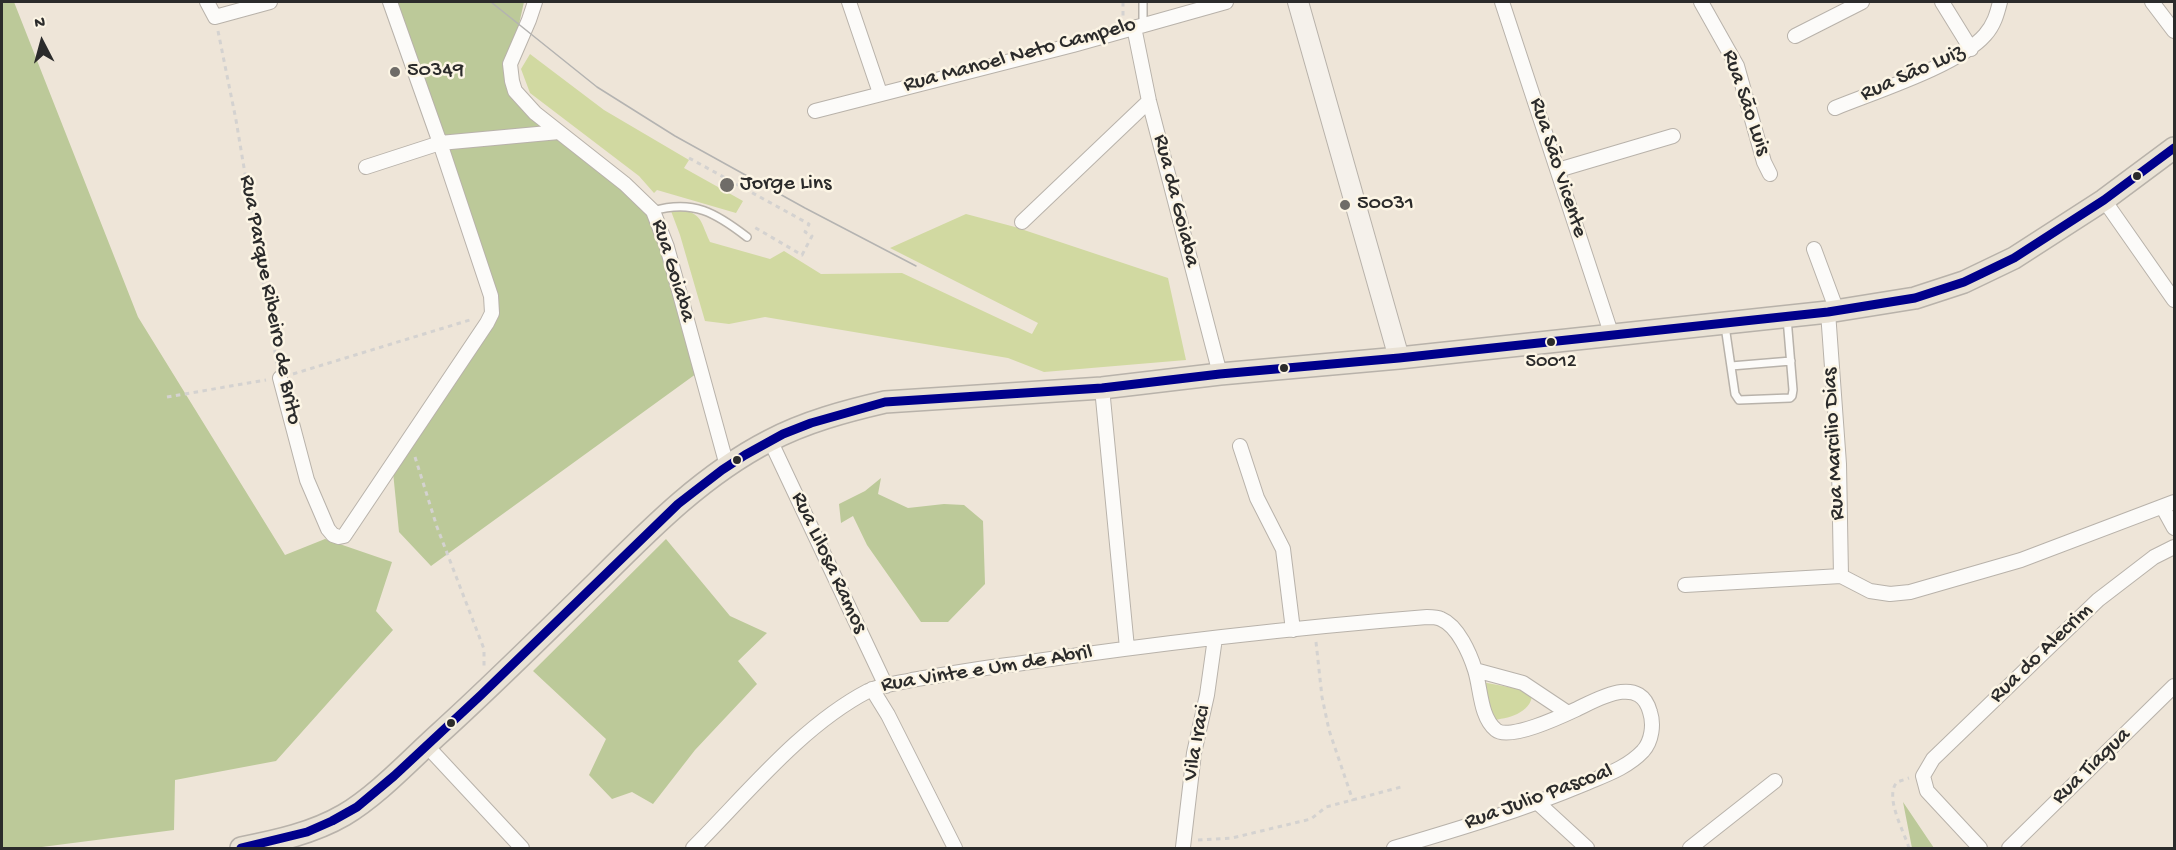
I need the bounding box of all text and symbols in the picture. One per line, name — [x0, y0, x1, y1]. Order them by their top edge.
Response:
north arrow — [12, 12, 72, 72]
street label: Rua Manoel Neto Campelo — [901, 12, 1139, 100]
text: N — [34, 14, 46, 34]
street label: Rua São Luiz — [1857, 39, 1969, 109]
street label: Rua São Luis — [1715, 47, 1775, 159]
place label: 50349 — [407, 59, 464, 85]
marker: 50349 — [388, 65, 402, 79]
street label: Rua São Vicente — [1522, 95, 1592, 241]
street label: Rua da Goiaba — [1146, 132, 1204, 270]
unlabelled marker — [2131, 170, 2143, 182]
place label: Jorge Lins — [740, 172, 831, 198]
street label: Rua Parque Ribeiro de Brito — [232, 173, 306, 427]
marker: Jorge Lins — [718, 176, 736, 194]
place label: 50031 — [1357, 192, 1414, 218]
marker: 50031 — [1338, 198, 1352, 212]
street label: Rua Goiaba — [644, 217, 700, 325]
marker: 50012 — [1545, 336, 1557, 348]
place label: 50012 — [1525, 351, 1577, 375]
unlabelled marker — [1278, 362, 1290, 374]
street label: Rua Marcilio Dias — [1818, 367, 1852, 521]
unlabelled marker — [731, 454, 743, 466]
street label: Rua Lilosa Ramos — [784, 488, 872, 638]
street label: Rua do Alecrim — [1985, 598, 2099, 710]
street label: Rua Vinte e Um de Abril — [879, 640, 1095, 700]
street label: Vila Iraci — [1178, 703, 1218, 783]
unlabelled marker — [445, 717, 457, 729]
street label: Rua Tiagua — [2047, 723, 2137, 811]
street label: Rua Julio Pascoal — [1461, 759, 1617, 837]

